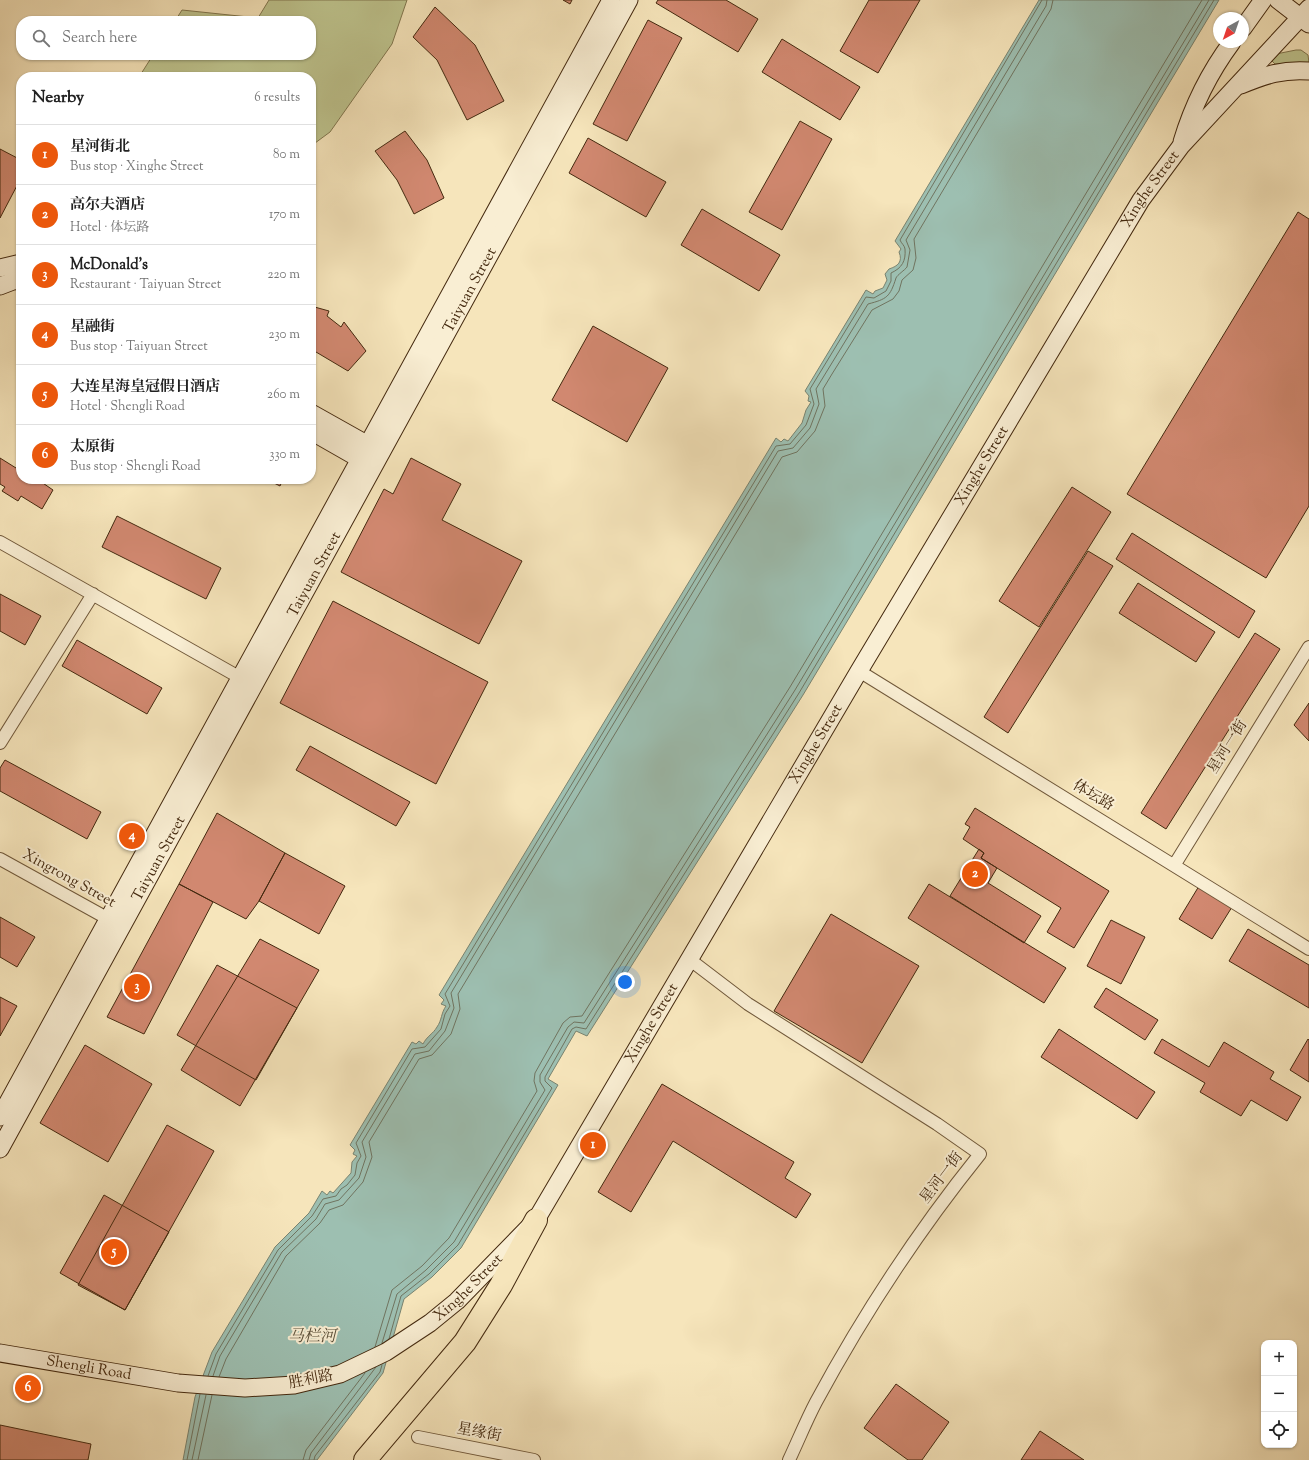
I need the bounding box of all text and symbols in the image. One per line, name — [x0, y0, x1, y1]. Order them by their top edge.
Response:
north arrow — [1213, 12, 1249, 48]
search box — [16, 16, 316, 60]
icon: search — [30, 27, 52, 49]
text: Search here — [62, 28, 137, 49]
text: Nearby — [32, 86, 84, 110]
text: 6 results — [254, 89, 300, 107]
text: 星河街北 — [70, 137, 130, 158]
text: 1 — [43, 146, 47, 164]
text: 80 m — [273, 146, 300, 164]
street label: Xinghe Street — [1116, 146, 1185, 231]
text: Bus stop · Xinghe Street — [70, 158, 203, 176]
text: 高尔夫酒店 — [70, 195, 145, 216]
text: 2 — [42, 206, 48, 224]
text: 170 m — [269, 206, 300, 224]
text: Hotel · 体坛路 — [70, 219, 149, 237]
street label: Taiyuan Street — [438, 244, 502, 337]
text: McDonald's — [70, 255, 148, 276]
text: 3 — [42, 266, 48, 284]
text: 220 m — [267, 266, 300, 284]
text: Restaurant · Taiyuan Street — [70, 276, 221, 294]
text: 星融街 — [70, 317, 115, 338]
text: 4 — [42, 326, 48, 344]
text: 230 m — [268, 326, 300, 344]
text: Bus stop · Taiyuan Street — [70, 338, 208, 356]
text: 大连星海皇冠假日酒店 — [70, 377, 220, 398]
text: 5 — [43, 386, 47, 404]
text: 260 m — [267, 386, 300, 404]
text: Hotel · Shengli Road — [70, 398, 185, 416]
street label: Xinghe Street — [950, 422, 1014, 509]
text: 太原街 — [70, 437, 115, 458]
text: 6 — [42, 446, 48, 464]
text: 330 m — [269, 446, 300, 464]
text: Bus stop · Shengli Road — [70, 458, 201, 476]
street label: Taiyuan Street — [283, 528, 346, 621]
street label: Xinghe Street — [784, 700, 848, 788]
street label: 星河一街 — [1203, 716, 1253, 778]
street label: 体坛路 — [1068, 775, 1118, 817]
street label: Taiyuan Street — [127, 812, 191, 905]
pin: 4 — [119, 821, 145, 851]
street label: Xingrong Street — [19, 845, 119, 913]
pin: 2 — [962, 859, 988, 889]
pin: 3 — [124, 972, 150, 1002]
your location — [615, 972, 635, 992]
street label: Xinghe Street — [620, 979, 683, 1067]
pin: 1 — [580, 1130, 606, 1160]
street label: 星河一街 — [916, 1148, 968, 1208]
pin: 5 — [101, 1237, 127, 1267]
street label: Xinghe Street — [429, 1249, 508, 1326]
water label: 马栏河 — [288, 1326, 339, 1349]
map controls — [1261, 1340, 1297, 1448]
button: + — [1261, 1340, 1297, 1376]
street label: Shengli Road — [45, 1350, 133, 1386]
street label: 胜利路 — [287, 1365, 335, 1395]
pin: 6 — [15, 1373, 41, 1403]
button: − — [1261, 1376, 1297, 1412]
button: locate — [1261, 1412, 1297, 1448]
street label: 星缘街 — [455, 1418, 503, 1448]

